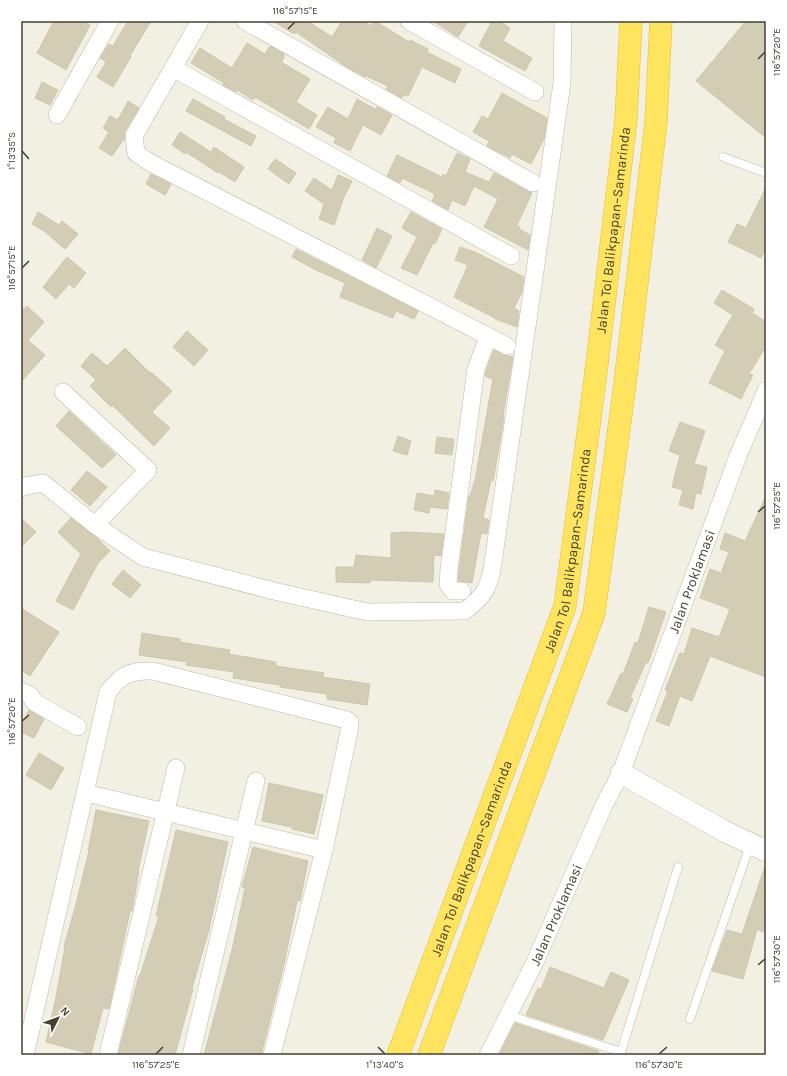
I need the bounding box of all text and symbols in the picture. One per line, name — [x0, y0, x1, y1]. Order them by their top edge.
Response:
text: 116°57'15"E — [272, 5, 318, 17]
text: 116°57'20"E — [771, 28, 783, 76]
street label: Jalan Tol Balikpapan–Samarinda — [592, 126, 634, 334]
text: 1°13'35"S — [6, 132, 18, 170]
text: 116°57'15"E — [6, 245, 18, 291]
street label: Jalan Tol Balikpapan–Samarinda — [540, 447, 594, 655]
text: 116°57'25"E — [771, 482, 783, 530]
street label: Jalan Proklamasi — [665, 527, 719, 636]
text: 116°57'20"E — [6, 697, 18, 745]
street label: Jalan Tol Balikpapan–Samarinda — [427, 758, 515, 958]
street label: Jalan Proklamasi — [526, 861, 586, 968]
text: 116°57'30"E — [771, 935, 783, 983]
north arrow — [38, 998, 78, 1038]
text: N — [58, 1004, 73, 1019]
text: 116°57'25"E — [132, 1059, 180, 1071]
text: 1°13'40"S — [366, 1059, 404, 1071]
text: 116°57'30"E — [635, 1059, 683, 1071]

